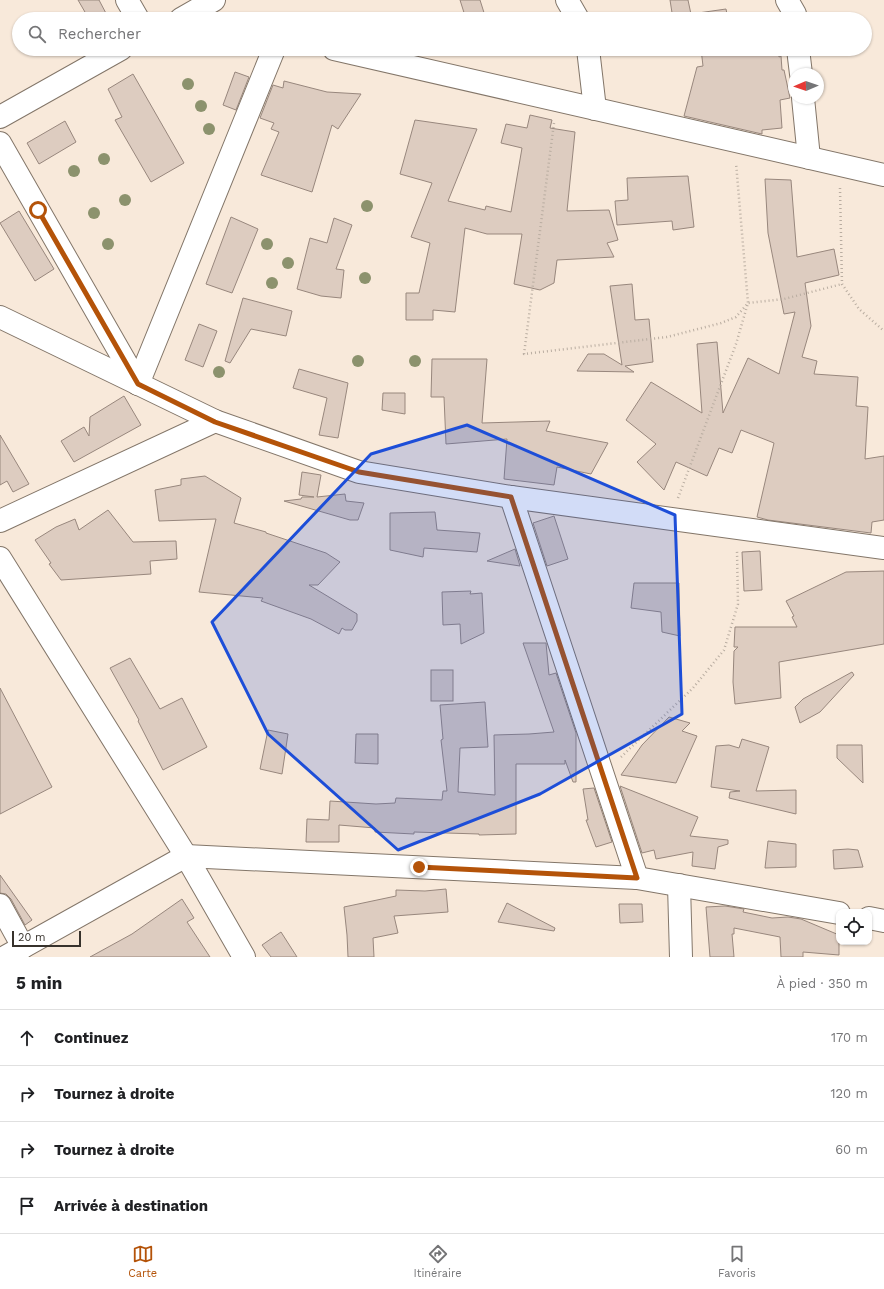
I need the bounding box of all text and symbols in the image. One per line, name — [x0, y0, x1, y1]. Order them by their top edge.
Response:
search box — [12, 12, 872, 56]
icon: search — [26, 23, 48, 45]
text: Rechercher — [58, 25, 141, 43]
north arrow — [788, 68, 824, 104]
route start — [29, 201, 47, 219]
route end — [410, 858, 428, 876]
map controls — [836, 909, 872, 945]
button: locate — [836, 909, 872, 945]
scale bar — [12, 929, 81, 948]
text: 20 m — [18, 931, 46, 944]
text: 5 min — [16, 973, 62, 993]
text: À pied · 350 m — [776, 976, 868, 991]
icon: ahead — [16, 1027, 38, 1049]
text: Continuez — [54, 1029, 128, 1047]
text: 170 m — [831, 1030, 868, 1045]
icon: right — [16, 1083, 38, 1105]
text: Tournez à droite — [54, 1085, 174, 1103]
text: 120 m — [830, 1086, 868, 1101]
icon: right — [16, 1139, 38, 1161]
text: Tournez à droite — [54, 1141, 174, 1159]
text: 60 m — [835, 1142, 868, 1157]
icon: arrive — [16, 1195, 38, 1217]
text: Arrivée à destination — [54, 1197, 208, 1215]
tab: Carte — [128, 1243, 157, 1280]
tab: Itinéraire — [414, 1243, 462, 1280]
tab: Favoris — [718, 1243, 756, 1280]

